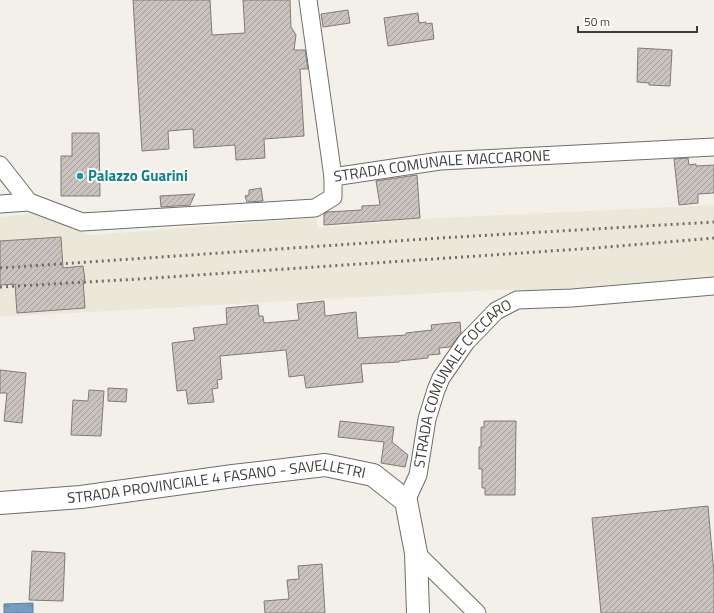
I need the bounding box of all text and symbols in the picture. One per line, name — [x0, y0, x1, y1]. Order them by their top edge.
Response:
scale bar — [578, 8, 697, 34]
text: 50 m — [584, 12, 610, 31]
street label: STRADA COMUNALE MACCARONE — [332, 143, 551, 188]
place label: Palazzo Guarini — [88, 164, 188, 187]
marker: Palazzo Guarini — [75, 171, 85, 181]
street label: STRADA COMUNALE COCCARO — [407, 293, 516, 470]
street label: STRADA PROVINCIALE 4 FASANO - SAVELLETRI — [66, 453, 368, 509]

